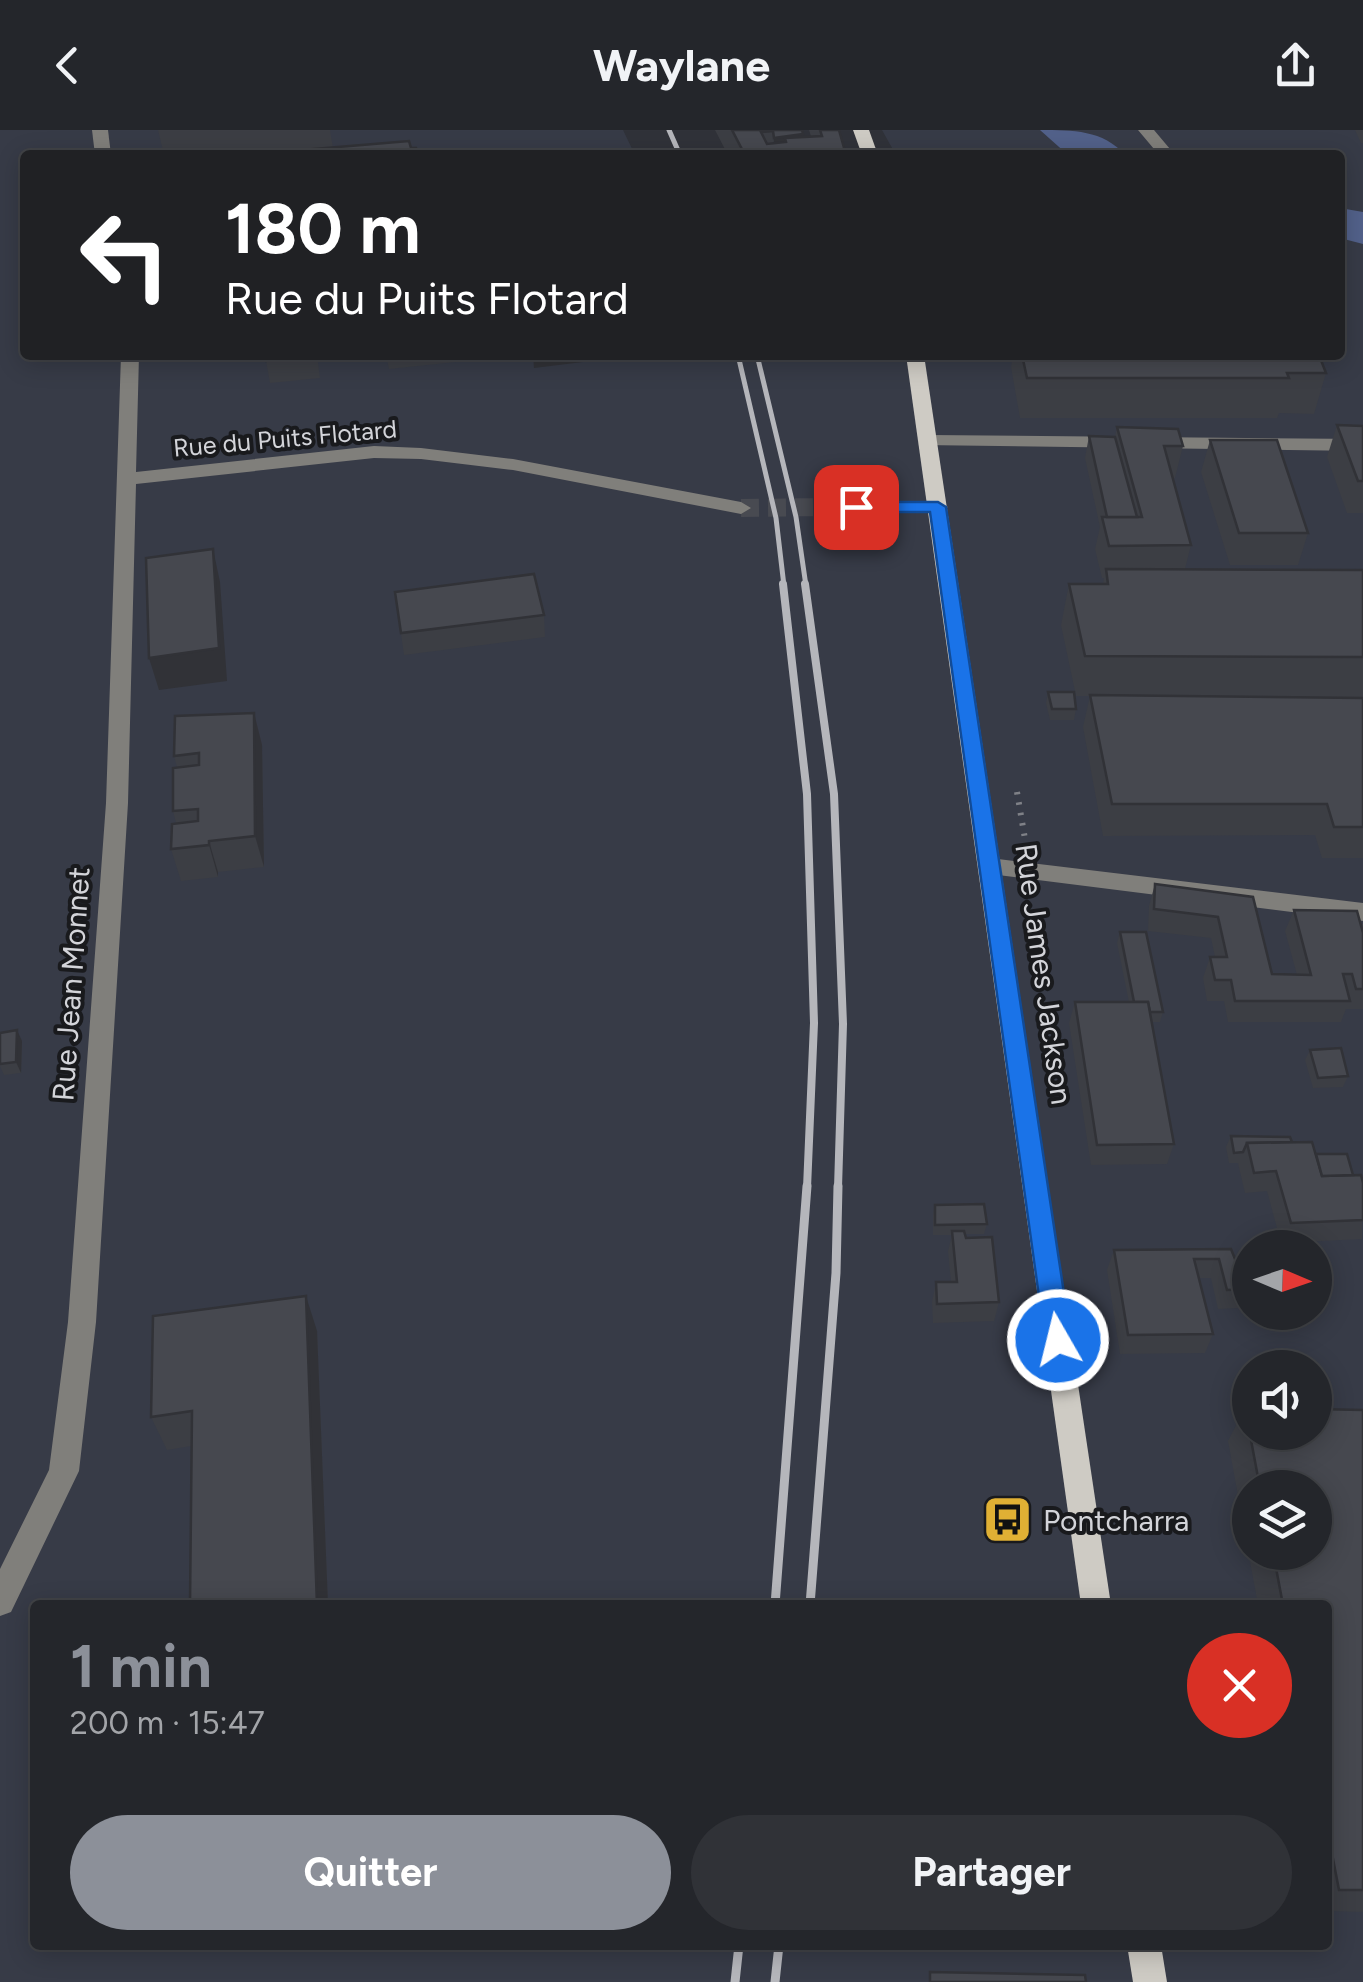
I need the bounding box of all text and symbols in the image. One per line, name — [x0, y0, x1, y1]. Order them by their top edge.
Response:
icon: back — [40, 38, 95, 93]
text: Waylane — [593, 38, 770, 92]
icon: share — [1268, 38, 1323, 93]
text: 180 m — [225, 186, 420, 271]
icon: left — [60, 190, 190, 320]
text: Rue du Puits Flotard — [225, 271, 629, 325]
street label: Rue du Puits Flotard — [172, 413, 398, 463]
pin — [814, 465, 899, 550]
icon: arrive — [829, 480, 884, 535]
street label: Rue James Jackson — [1007, 841, 1081, 1107]
street label: Rue Jean Monnet — [44, 866, 98, 1102]
north arrow — [1232, 1230, 1332, 1330]
map controls — [1232, 1230, 1332, 1570]
position arrow — [1006, 1288, 1110, 1392]
button: sound — [1232, 1350, 1332, 1450]
button: layers — [1232, 1470, 1332, 1570]
bus stop icon: Pontcharra — [982, 1494, 1034, 1546]
place label: Pontcharra — [1043, 1502, 1189, 1539]
text: 1 min — [70, 1630, 212, 1702]
button: close — [1187, 1633, 1292, 1738]
text: 200 m · 15:47 — [70, 1704, 265, 1742]
button: Quitter — [70, 1815, 671, 1930]
button: Partager — [691, 1815, 1292, 1930]

